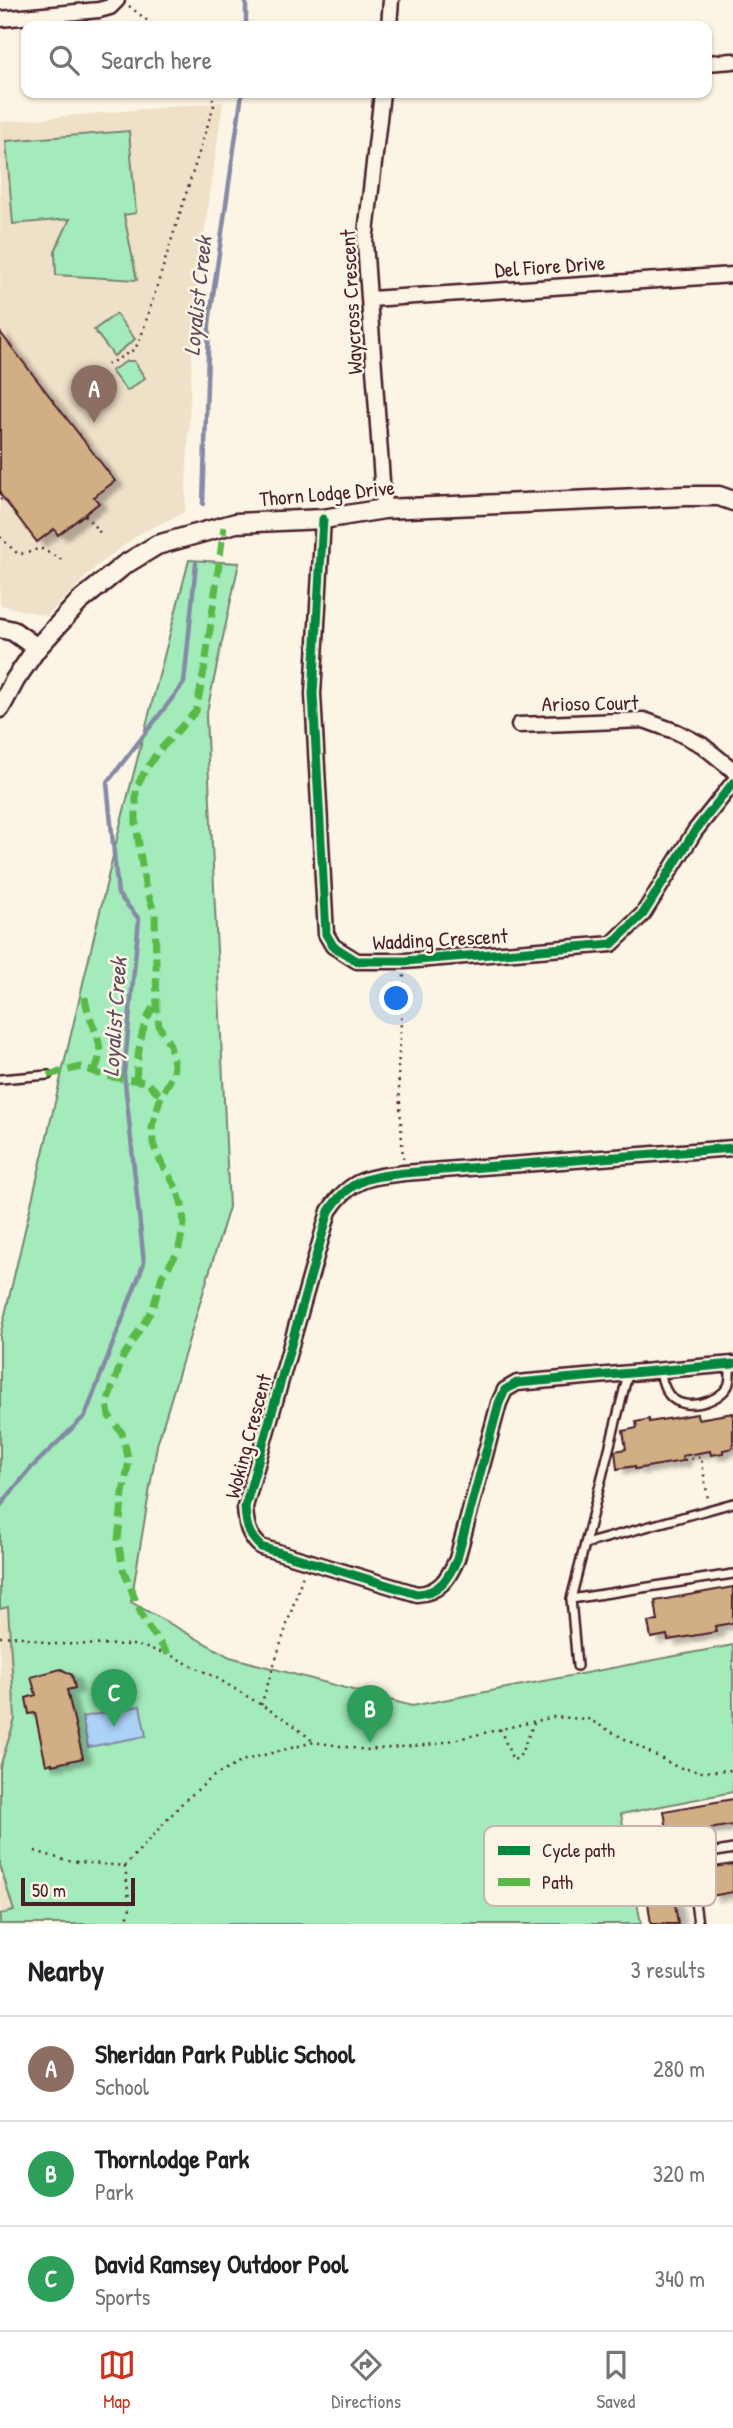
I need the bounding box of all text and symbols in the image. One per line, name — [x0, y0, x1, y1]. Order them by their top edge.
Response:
search box — [21, 21, 712, 98]
icon: search — [45, 41, 83, 79]
text: Search here — [101, 42, 212, 77]
street label: Waycross Crescent — [333, 228, 369, 375]
water label: Loyalist Creek — [175, 233, 220, 357]
street label: Del Fiore Drive — [494, 248, 606, 284]
pin: A — [71, 365, 117, 423]
street label: Thorn Lodge Drive — [258, 473, 396, 513]
street label: Arioso Court — [541, 688, 639, 718]
street label: Wadding Crescent — [372, 921, 509, 957]
water label: Loyalist Creek — [94, 954, 135, 1078]
your location — [379, 981, 413, 1015]
street label: Woking Crescent — [217, 1370, 279, 1501]
pin: C — [91, 1669, 137, 1727]
pin: B — [347, 1685, 393, 1743]
legend — [484, 1826, 716, 1906]
text: Cycle path — [542, 1837, 615, 1863]
text: Path — [542, 1869, 573, 1895]
scale bar — [21, 1875, 135, 1907]
text: 50 m — [32, 1877, 66, 1903]
text: Nearby — [28, 1950, 104, 1990]
text: 3 results — [630, 1954, 705, 1985]
text: Sheridan Park Public School — [95, 2036, 355, 2071]
text: A — [45, 2053, 57, 2084]
text: 280 m — [653, 2053, 705, 2084]
text: School — [95, 2071, 149, 2102]
text: Thornlodge Park — [95, 2141, 249, 2176]
text: B — [45, 2158, 57, 2189]
text: 320 m — [653, 2158, 705, 2189]
text: Park — [95, 2176, 133, 2207]
text: David Ramsey Outdoor Pool — [95, 2246, 348, 2281]
text: C — [45, 2263, 57, 2294]
text: 340 m — [655, 2263, 705, 2294]
text: Sports — [95, 2281, 150, 2312]
tab: Map — [98, 2346, 136, 2414]
tab: Directions — [331, 2346, 401, 2414]
tab: Saved — [597, 2346, 635, 2414]

